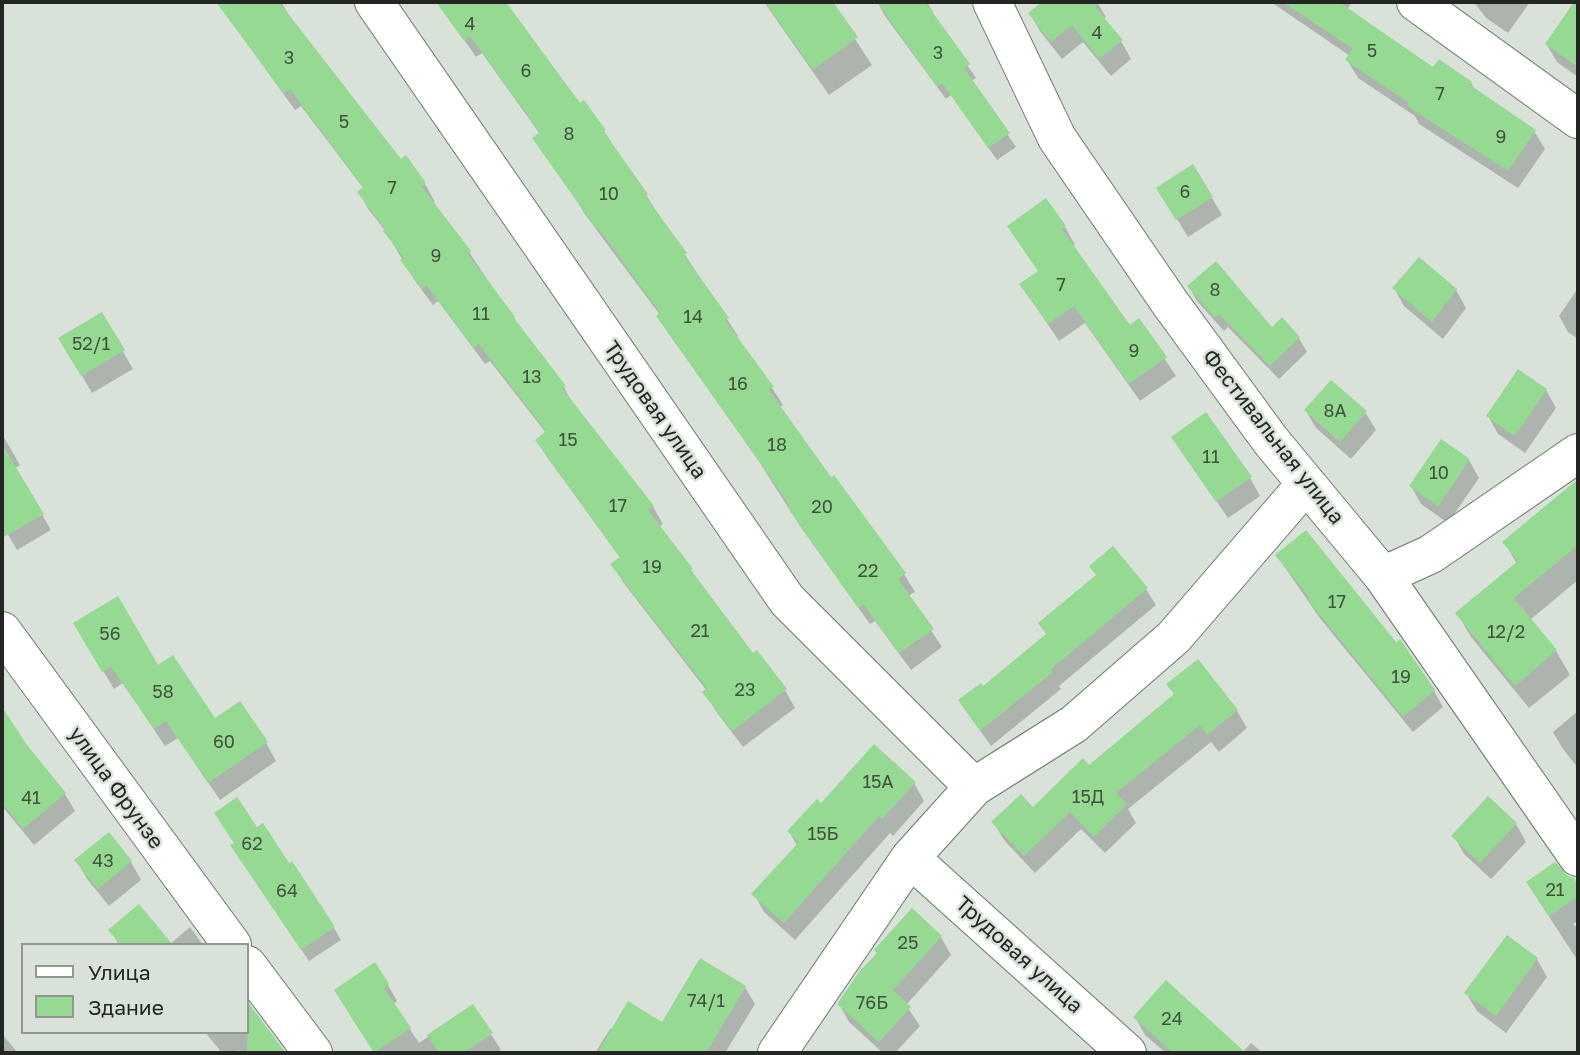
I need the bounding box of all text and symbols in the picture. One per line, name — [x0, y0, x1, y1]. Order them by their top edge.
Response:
house number: 4 — [465, 13, 475, 35]
house number: 4 — [1092, 22, 1102, 44]
house number: 5 — [1367, 40, 1377, 62]
house number: 3 — [933, 42, 943, 64]
house number: 3 — [284, 47, 294, 69]
house number: 6 — [521, 60, 531, 82]
house number: 7 — [1435, 83, 1445, 105]
house number: 5 — [339, 111, 349, 133]
house number: 8 — [564, 123, 574, 145]
house number: 9 — [1496, 126, 1506, 148]
house number: 7 — [387, 177, 397, 199]
house number: 6 — [1180, 181, 1190, 203]
house number: 10 — [599, 183, 619, 205]
house number: 9 — [431, 245, 441, 267]
house number: 7 — [1056, 274, 1066, 296]
house number: 8 — [1210, 279, 1220, 301]
house number: 11 — [472, 303, 490, 325]
house number: 14 — [683, 306, 703, 328]
house number: 52/1 — [72, 333, 110, 355]
street label: Трудовая улица — [598, 336, 712, 484]
house number: 9 — [1129, 340, 1139, 362]
street label: Фестивальная улица — [1197, 344, 1349, 530]
house number: 13 — [522, 366, 542, 388]
house number: 16 — [728, 373, 748, 395]
house number: 8А — [1323, 400, 1347, 422]
house number: 15 — [558, 429, 578, 451]
house number: 18 — [767, 434, 787, 456]
house number: 11 — [1202, 446, 1220, 468]
house number: 10 — [1429, 462, 1449, 484]
house number: 17 — [609, 495, 627, 517]
house number: 20 — [811, 496, 833, 518]
house number: 19 — [642, 556, 662, 578]
house number: 22 — [858, 560, 878, 582]
house number: 17 — [1328, 591, 1346, 613]
house number: 21 — [690, 620, 710, 642]
house number: 12/2 — [1487, 621, 1525, 643]
house number: 56 — [99, 623, 121, 645]
house number: 19 — [1391, 666, 1411, 688]
house number: 23 — [735, 679, 755, 701]
house number: 58 — [152, 681, 174, 703]
street label: улица Фрунзе — [63, 722, 169, 854]
house number: 60 — [213, 731, 235, 753]
house number: 15А — [862, 771, 894, 793]
house number: 15Д — [1072, 786, 1104, 808]
house number: 41 — [21, 787, 41, 809]
house number: 15Б — [807, 823, 839, 845]
house number: 62 — [241, 833, 263, 855]
house number: 43 — [92, 850, 114, 872]
house number: 21 — [1545, 879, 1565, 901]
house number: 64 — [276, 880, 298, 902]
street label: Трудовая улица — [950, 891, 1088, 1019]
house number: 25 — [898, 932, 918, 954]
legend — [21, 943, 248, 1034]
text: Улица — [88, 959, 151, 985]
house number: 74/1 — [687, 990, 725, 1012]
house number: 76Б — [856, 992, 888, 1014]
text: Здание — [88, 994, 164, 1020]
house number: 24 — [1161, 1008, 1183, 1030]

